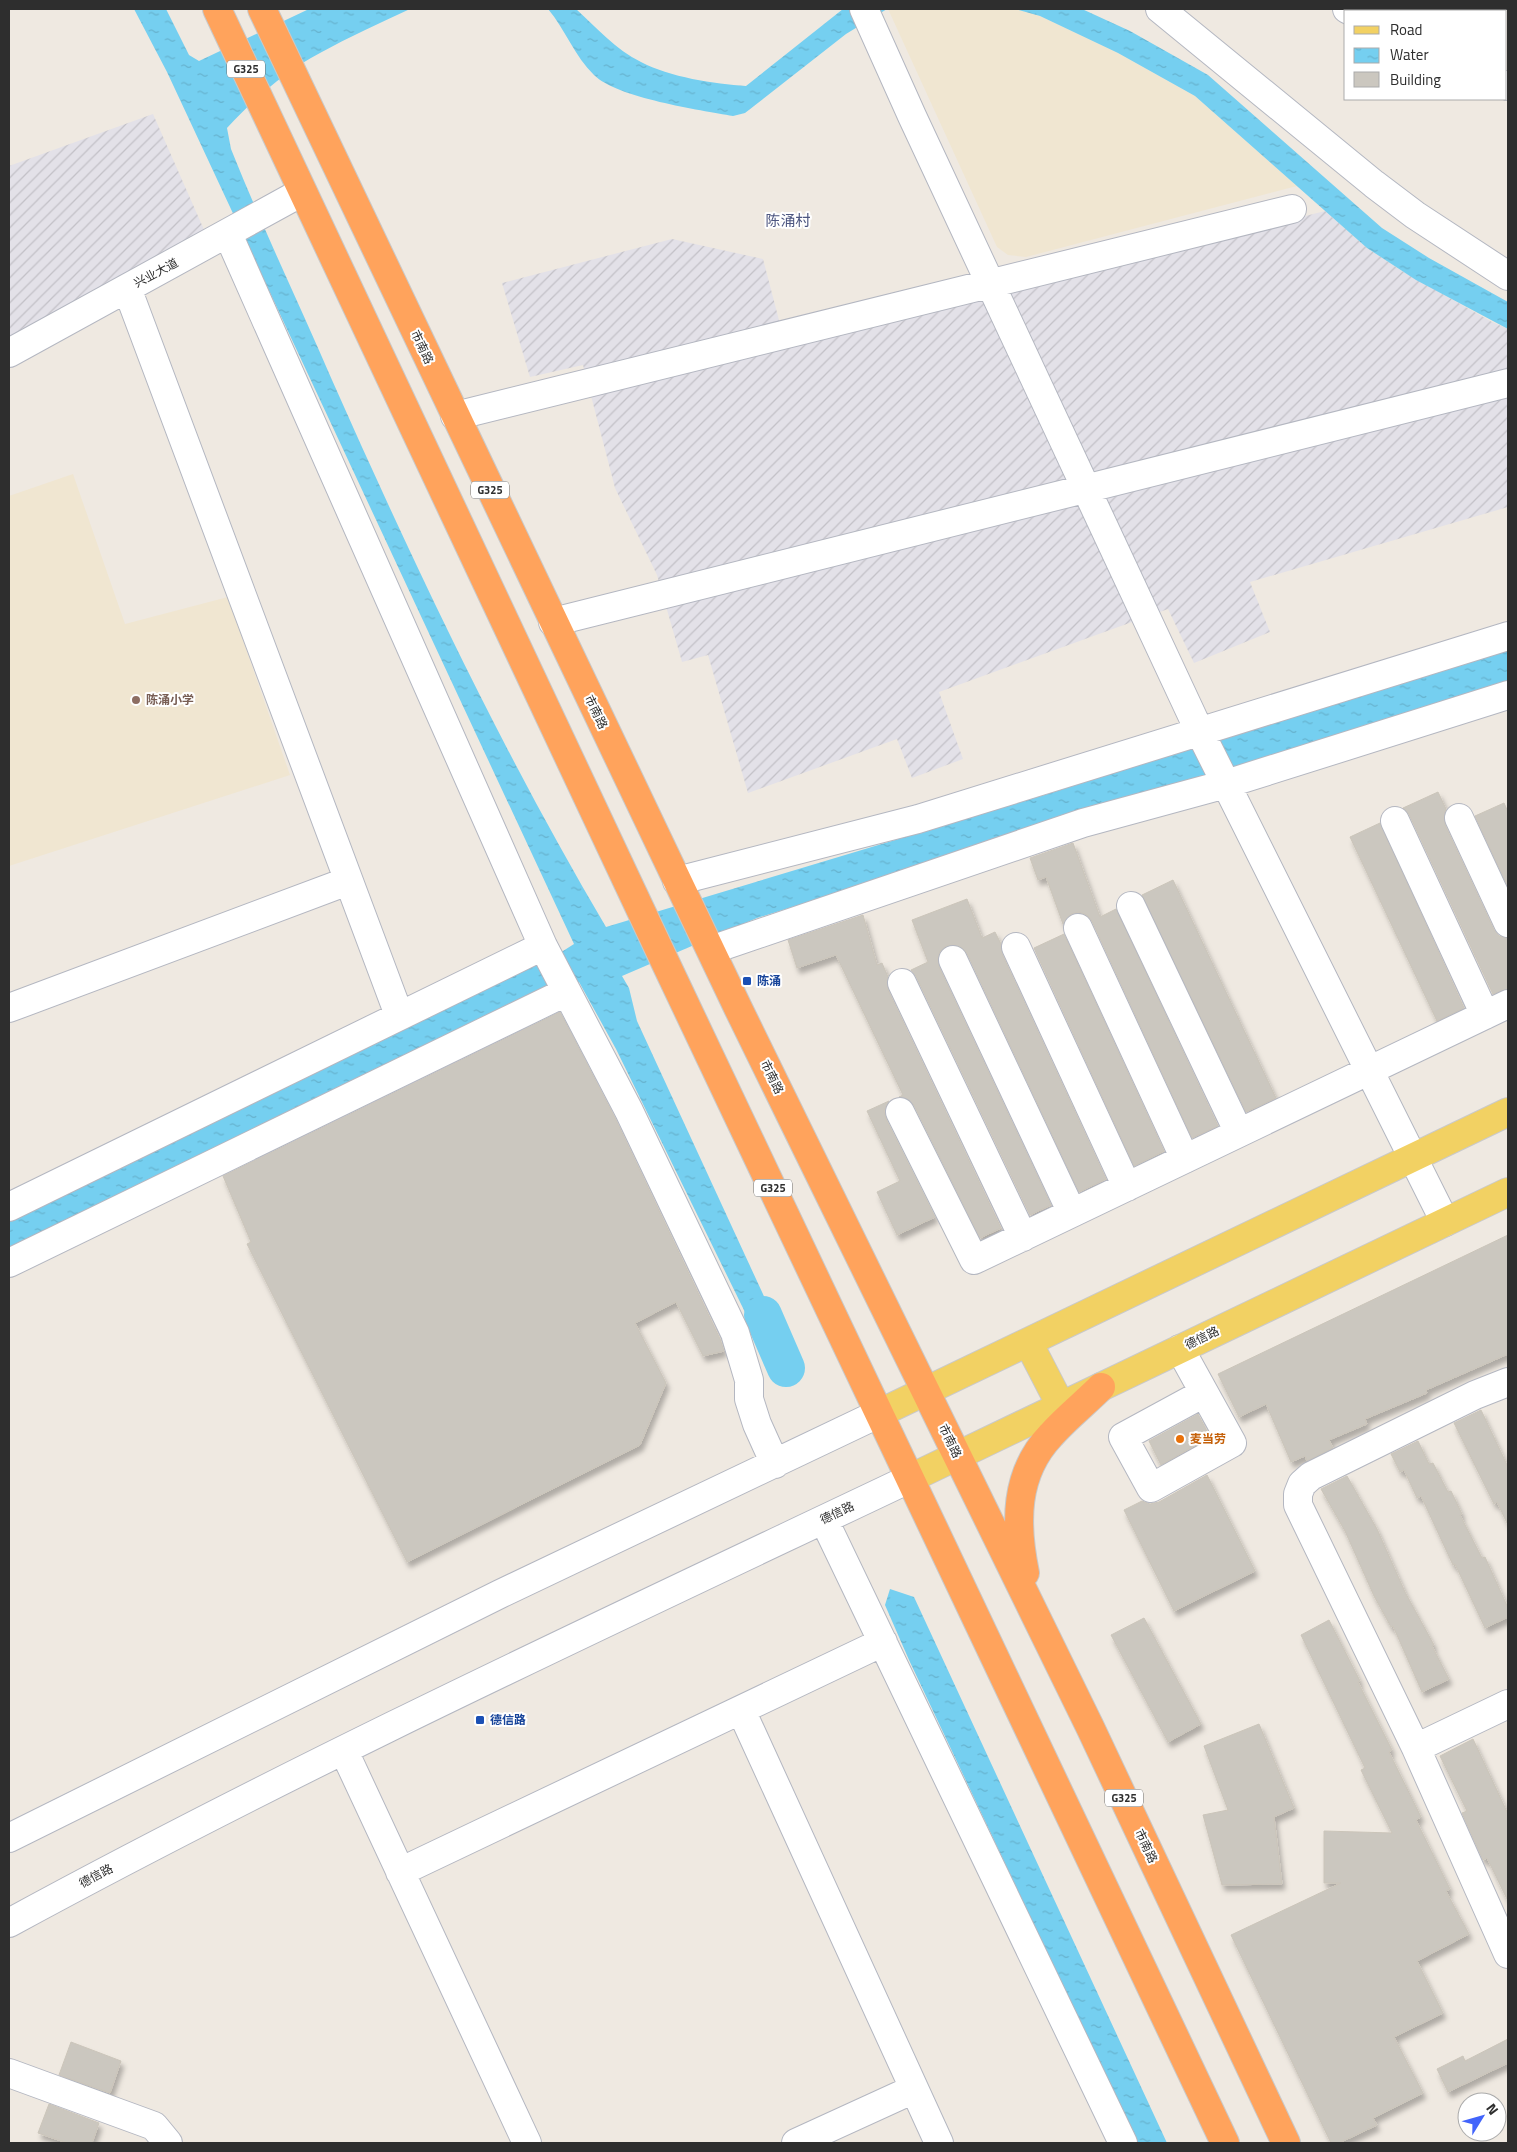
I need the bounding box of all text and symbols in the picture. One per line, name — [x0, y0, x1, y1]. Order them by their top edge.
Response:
legend — [1344, 10, 1507, 100]
text: Road — [1390, 18, 1422, 41]
text: Water — [1390, 43, 1429, 66]
road number: G325 — [227, 61, 265, 78]
text: Building — [1390, 68, 1441, 91]
district label: 陈涌村 — [765, 209, 811, 232]
street label: 兴业大道 — [130, 253, 181, 292]
street label: 市南路 — [406, 326, 439, 367]
road number: G325 — [471, 482, 509, 498]
place label: 陈涌小学 — [146, 690, 194, 709]
street label: 市南路 — [580, 691, 613, 732]
marker: 陈涌小学 — [130, 694, 142, 706]
place label: 陈涌 — [757, 971, 781, 990]
marker: 陈涌 — [741, 975, 753, 987]
street label: 市南路 — [756, 1056, 789, 1097]
road number: G325 — [754, 1180, 792, 1196]
street label: 德信路 — [1181, 1321, 1222, 1354]
street label: 市南路 — [934, 1420, 967, 1461]
place label: 麦当劳 — [1190, 1429, 1226, 1448]
marker: 麦当劳 — [1174, 1433, 1186, 1445]
street label: 德信路 — [816, 1496, 857, 1529]
place label: 德信路 — [490, 1710, 526, 1729]
marker: 德信路 — [474, 1714, 486, 1726]
road number: G325 — [1105, 1790, 1143, 1806]
street label: 市南路 — [1130, 1825, 1163, 1866]
street label: 德信路 — [75, 1859, 116, 1892]
north arrow — [1457, 2092, 1507, 2142]
text: N — [1481, 2099, 1504, 2119]

